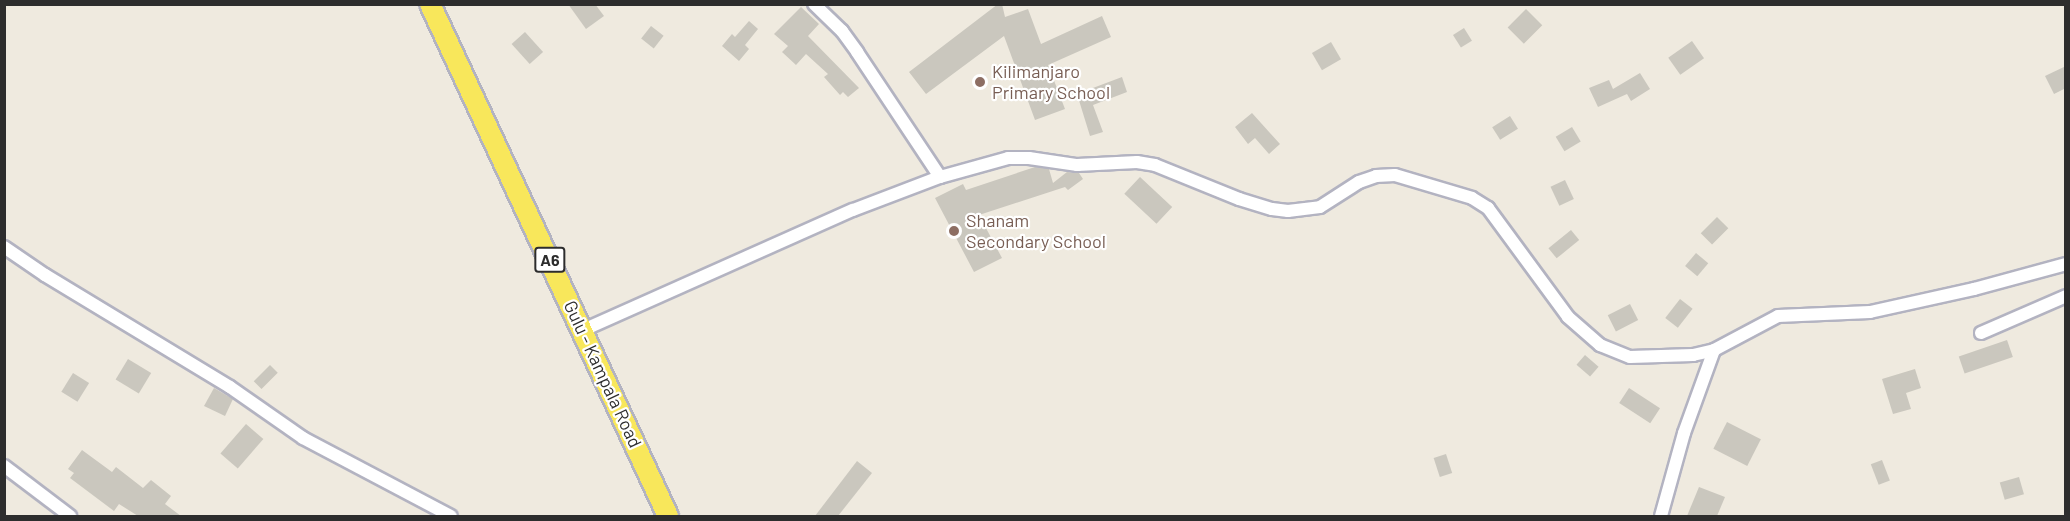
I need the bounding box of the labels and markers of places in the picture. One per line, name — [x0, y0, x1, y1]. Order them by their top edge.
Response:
place label: Kilimanjaro Primary School — [992, 61, 1110, 104]
marker: Kilimanjaro Primary School — [973, 75, 987, 89]
place label: Shanam Secondary School — [966, 210, 1106, 252]
marker: Shanam Secondary School — [947, 224, 961, 238]

